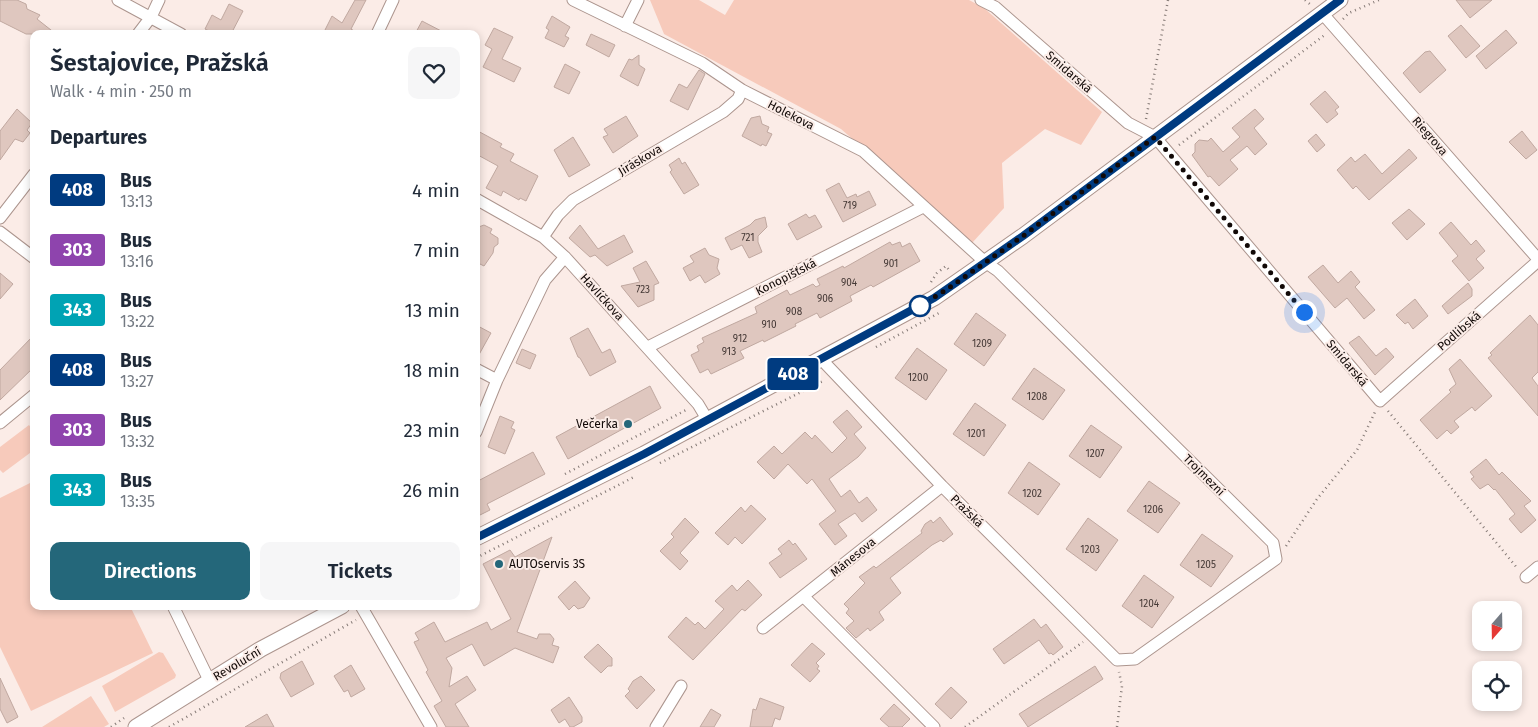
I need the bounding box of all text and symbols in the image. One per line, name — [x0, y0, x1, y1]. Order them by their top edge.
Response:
button: heart — [408, 47, 460, 99]
street label: Smidarská — [1043, 48, 1095, 96]
text: Šestajovice, Pražská — [50, 49, 269, 77]
text: Walk · 4 min · 250 m — [50, 82, 192, 101]
street label: Holekova — [765, 97, 817, 133]
street label: Riegrova — [1409, 114, 1451, 158]
text: Departures — [50, 126, 147, 149]
street label: Jiráskova — [616, 142, 664, 178]
text: Bus — [120, 169, 152, 192]
text: 408 — [62, 179, 93, 201]
text: 4 min — [412, 179, 460, 202]
text: 13:13 — [120, 192, 153, 211]
house number: 719 — [843, 200, 857, 212]
text: Bus — [120, 229, 152, 252]
house number: 721 — [741, 232, 755, 244]
text: 303 — [63, 239, 92, 261]
text: 7 min — [414, 239, 460, 262]
text: 13:16 — [120, 252, 154, 271]
street label: Konopišťská — [753, 256, 819, 298]
house number: 901 — [884, 258, 898, 270]
street label: Havlíčkova — [577, 271, 627, 323]
house number: 904 — [841, 277, 858, 289]
house number: 723 — [636, 284, 650, 296]
text: Bus — [120, 289, 152, 312]
house number: 906 — [817, 293, 833, 305]
unlabelled marker — [909, 295, 931, 317]
text: 343 — [63, 299, 92, 321]
text: 13 min — [404, 299, 460, 322]
your location — [1292, 300, 1317, 325]
house number: 908 — [786, 306, 803, 318]
street label: Podlibská — [1434, 308, 1484, 354]
text: 13:22 — [120, 312, 155, 331]
house number: 910 — [762, 319, 777, 331]
house number: 912 — [733, 333, 747, 345]
street label: Smidarská — [1323, 337, 1371, 389]
house number: 1209 — [972, 338, 992, 350]
house number: 913 — [722, 346, 736, 358]
text: Bus — [120, 349, 152, 372]
line badge: 408 — [764, 358, 822, 390]
text: 408 — [62, 359, 93, 381]
text: 18 min — [403, 359, 460, 382]
text: 408 — [777, 363, 809, 385]
text: 13:27 — [120, 372, 154, 391]
house number: 1200 — [908, 372, 929, 384]
house number: 1208 — [1027, 391, 1048, 403]
text: Bus — [120, 409, 152, 432]
place label: Večerka — [576, 417, 618, 431]
marker: Večerka — [622, 418, 634, 430]
text: 303 — [63, 419, 92, 441]
text: 23 min — [403, 419, 460, 442]
house number: 1201 — [967, 428, 985, 440]
text: 13:32 — [120, 432, 155, 451]
house number: 1207 — [1085, 448, 1105, 460]
street label: Trojmezní — [1180, 451, 1228, 499]
text: Bus — [120, 469, 152, 492]
text: 343 — [63, 479, 92, 501]
text: 26 min — [403, 479, 460, 502]
house number: 1202 — [1022, 488, 1042, 500]
text: 13:35 — [120, 492, 155, 511]
street label: Pražská — [948, 492, 986, 530]
house number: 1206 — [1143, 504, 1163, 516]
street label: Mánesova — [828, 534, 878, 580]
button: Directions — [50, 542, 250, 600]
button: Tickets — [260, 542, 460, 600]
house number: 1203 — [1080, 544, 1100, 556]
place label: AUTOservis 3S — [509, 557, 586, 571]
marker: AUTOservis 3S — [493, 558, 505, 570]
house number: 1205 — [1196, 559, 1216, 571]
house number: 1204 — [1139, 598, 1160, 610]
north arrow — [1472, 601, 1522, 651]
map controls — [1472, 601, 1522, 711]
street label: Revoluční — [211, 644, 264, 684]
button: locate — [1472, 661, 1522, 711]

